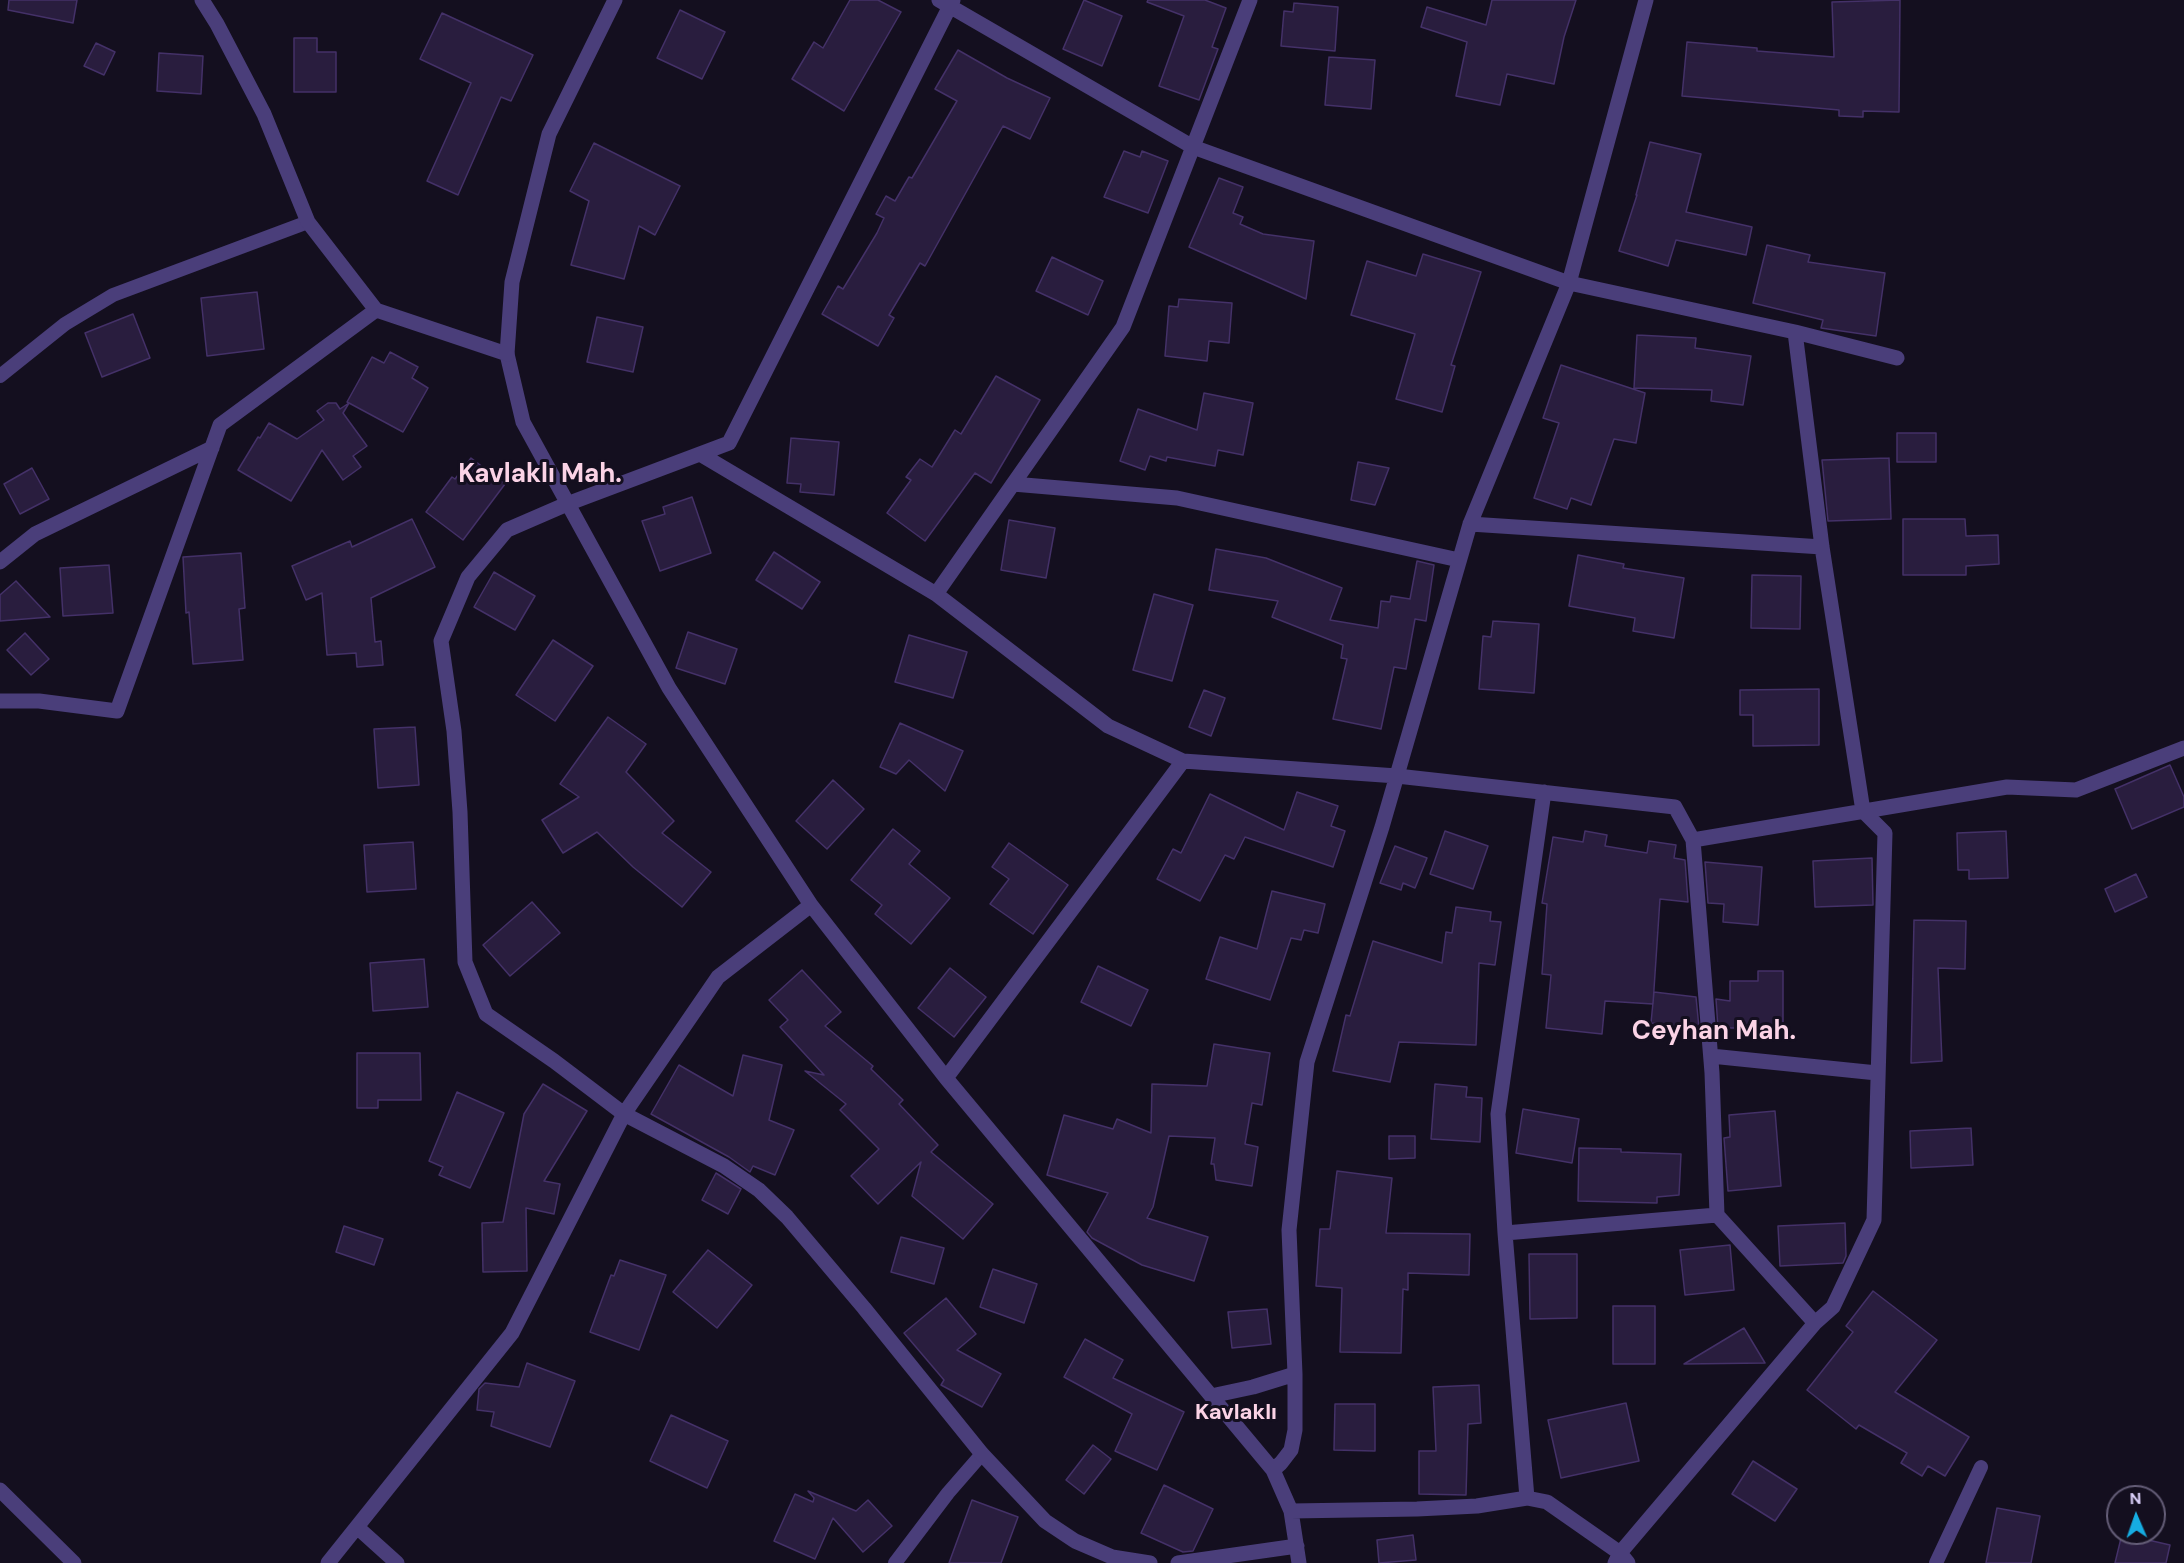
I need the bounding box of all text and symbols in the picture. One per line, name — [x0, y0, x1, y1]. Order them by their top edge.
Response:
district label: Kavlaklı Mah. — [458, 459, 622, 491]
district label: Ceyhan Mah. — [1632, 1016, 1796, 1048]
district label: Kavlaklı — [1195, 1400, 1277, 1426]
north arrow — [2106, 1485, 2166, 1545]
text: N — [2129, 1488, 2142, 1509]

